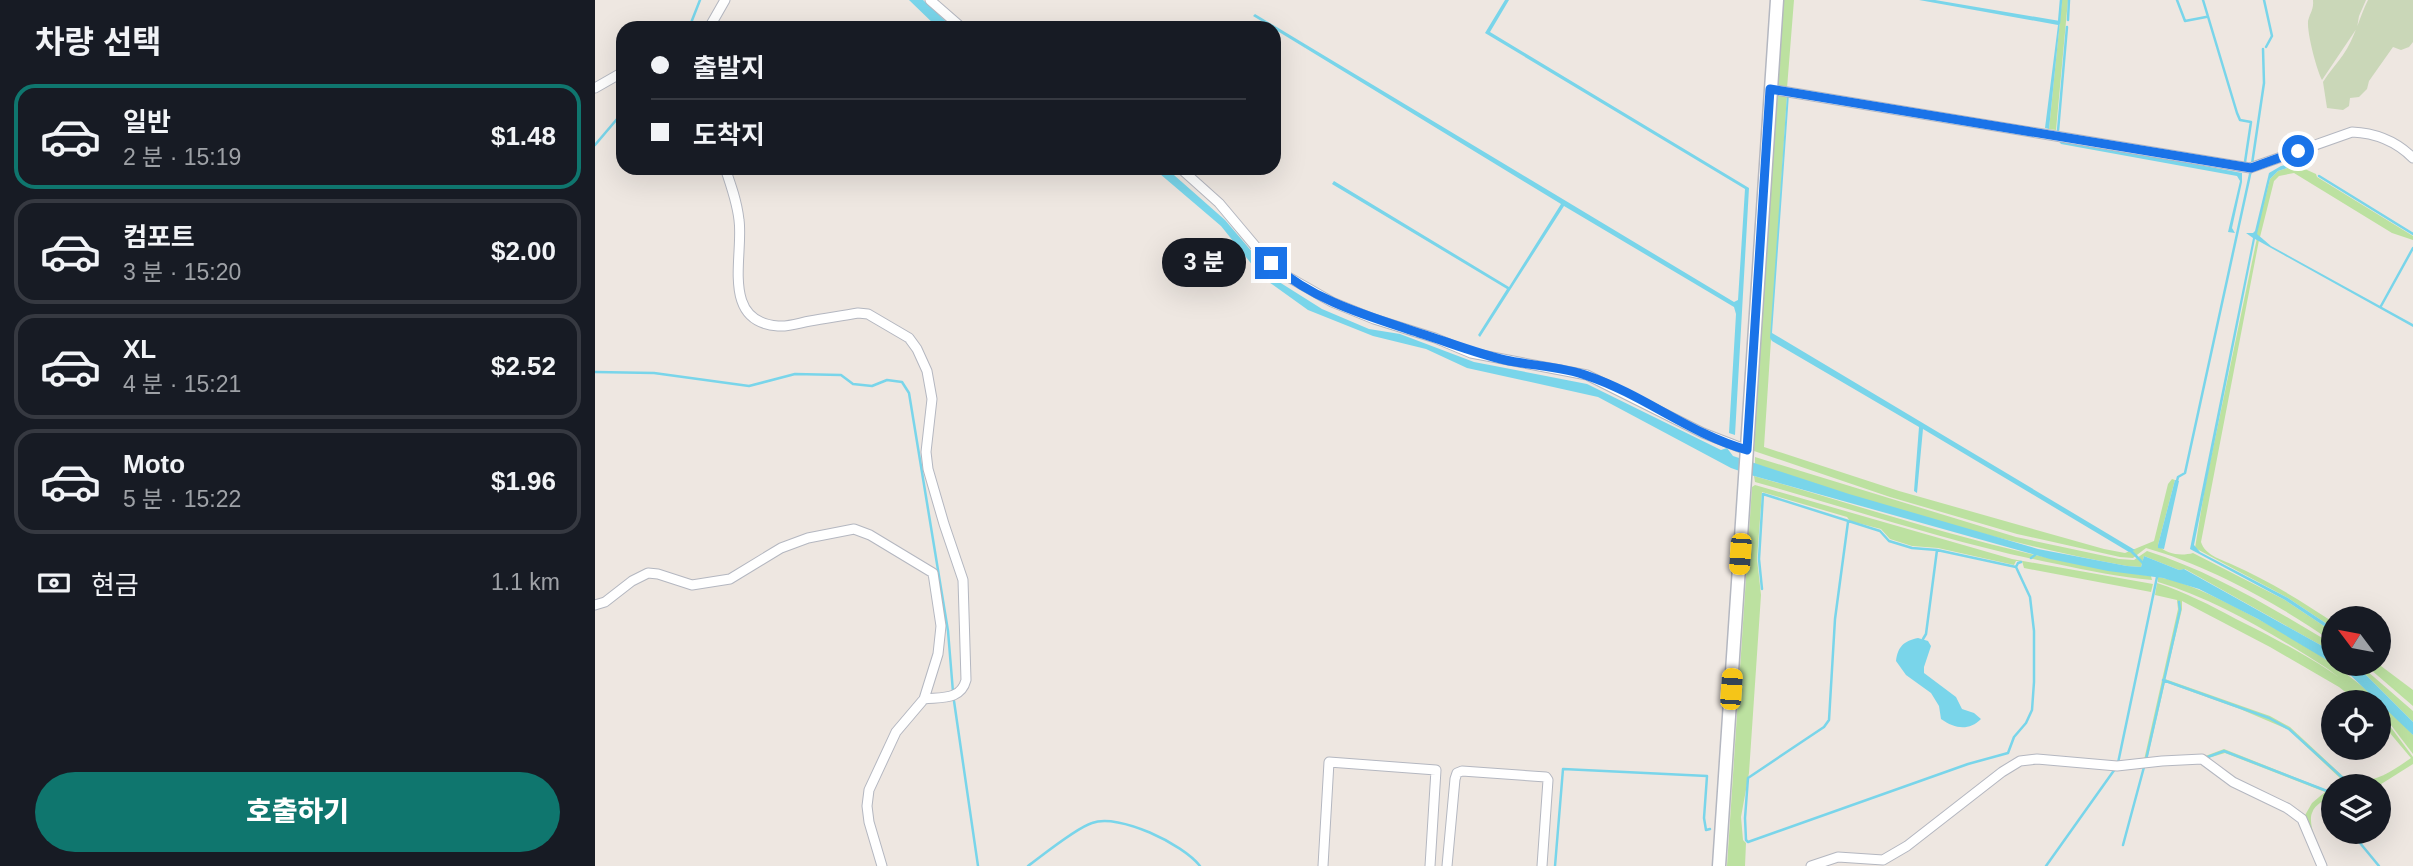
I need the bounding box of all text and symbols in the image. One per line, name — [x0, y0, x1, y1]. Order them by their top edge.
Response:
text: 차량 선택 — [35, 24, 162, 60]
text: 출발지 — [693, 53, 765, 83]
icon: car — [39, 105, 102, 168]
text: 일반 — [123, 107, 171, 137]
text: 도착지 — [693, 120, 765, 150]
text: $1.48 — [491, 121, 556, 151]
route start — [2282, 135, 2314, 167]
text: 2 분 · 15:19 — [123, 144, 241, 170]
icon: car — [39, 220, 102, 283]
text: 컴포트 — [123, 222, 195, 252]
text: $2.00 — [491, 236, 556, 266]
callout: 3 분 — [1163, 238, 1247, 288]
route end — [1255, 247, 1287, 279]
text: 3 분 — [1184, 249, 1224, 275]
text: 3 분 · 15:20 — [123, 259, 241, 285]
text: XL — [123, 334, 156, 364]
icon: car — [39, 335, 102, 398]
text: $2.52 — [491, 351, 556, 381]
text: 4 분 · 15:21 — [123, 371, 241, 397]
text: Moto — [123, 449, 185, 479]
icon: car — [39, 450, 102, 513]
text: $1.96 — [491, 466, 556, 496]
text: 5 분 · 15:22 — [123, 486, 241, 512]
car — [1729, 532, 1752, 576]
icon: cash — [35, 564, 73, 602]
text: 1.1 km — [491, 569, 560, 595]
text: 현금 — [91, 570, 139, 600]
north arrow — [2321, 606, 2391, 676]
map controls — [2321, 606, 2391, 844]
car — [1720, 667, 1743, 711]
button: locate — [2321, 690, 2391, 760]
button: 호출하기 — [35, 772, 560, 852]
button: layers — [2321, 774, 2391, 844]

